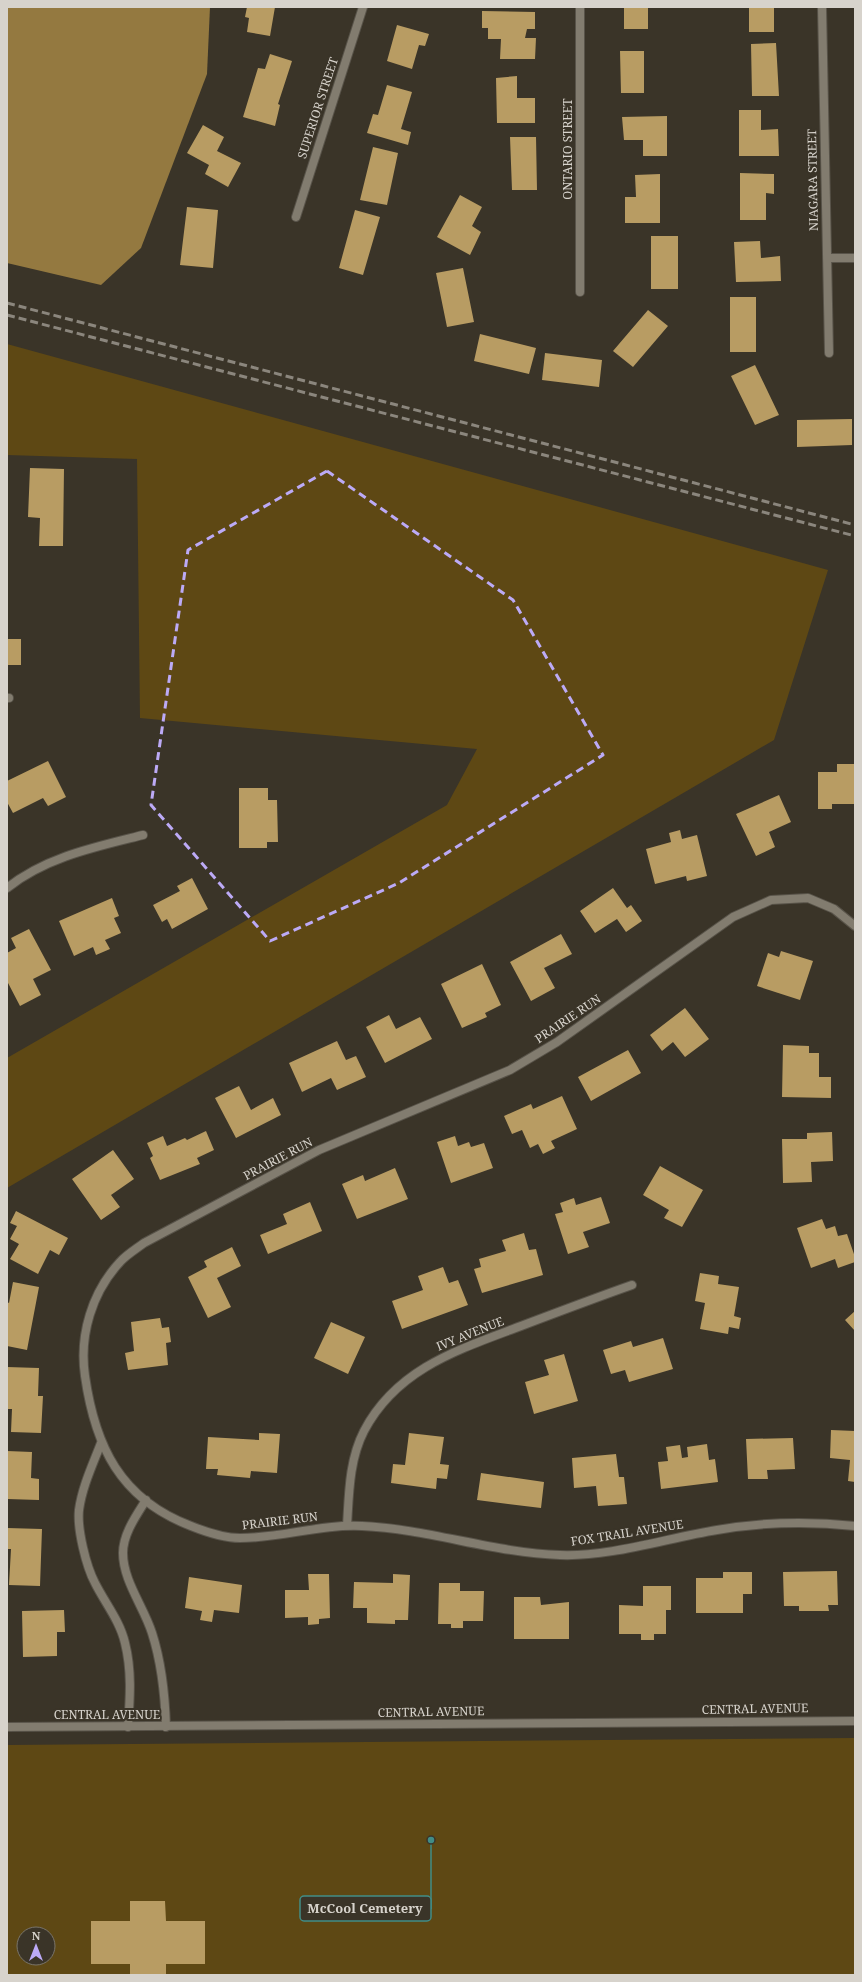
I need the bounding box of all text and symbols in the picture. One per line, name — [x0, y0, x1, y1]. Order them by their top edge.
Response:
street label: SUPERIOR STREET — [293, 54, 342, 161]
street label: ONTARIO STREET — [559, 98, 576, 200]
street label: NIAGARA STREET — [803, 128, 822, 231]
street label: PRAIRIE RUN — [531, 990, 604, 1047]
street label: PRAIRIE RUN — [240, 1133, 315, 1184]
street label: IVY AVENUE — [434, 1312, 506, 1355]
street label: PRAIRIE RUN — [241, 1507, 319, 1534]
street label: FOX TRAIL AVENUE — [569, 1515, 684, 1550]
street label: CENTRAL AVENUE — [702, 1699, 808, 1718]
street label: CENTRAL AVENUE — [378, 1702, 484, 1721]
street label: CENTRAL AVENUE — [54, 1706, 160, 1723]
callout: McCool Cemetery — [300, 1896, 431, 1921]
text: McCool Cemetery — [307, 1899, 423, 1917]
north arrow — [16, 1926, 56, 1966]
text: N — [32, 1928, 41, 1943]

